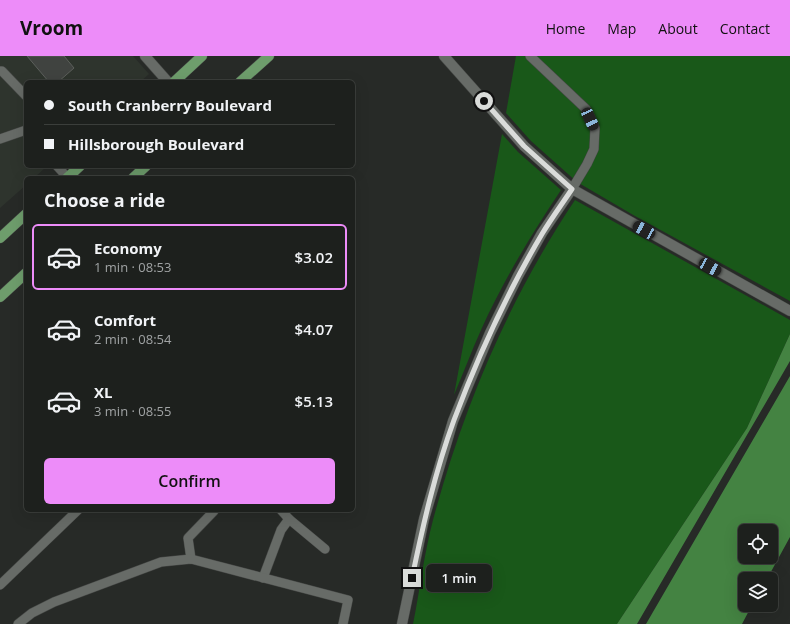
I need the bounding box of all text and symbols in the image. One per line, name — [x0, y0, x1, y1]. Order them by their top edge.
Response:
text: Vroom — [20, 15, 83, 41]
text: Home — [546, 19, 585, 38]
text: Map — [607, 19, 636, 38]
text: About — [658, 19, 698, 38]
text: Contact — [720, 19, 770, 38]
route start — [475, 92, 493, 110]
text: South Cranberry Boulevard — [68, 95, 272, 115]
car — [579, 106, 601, 132]
text: Hillsborough Boulevard — [68, 134, 244, 154]
text: Choose a ride — [44, 188, 165, 212]
car — [631, 219, 657, 241]
text: Economy — [94, 238, 162, 258]
icon: car — [46, 239, 82, 275]
text: $3.02 — [295, 247, 333, 267]
car — [697, 256, 723, 278]
text: 1 min · 08:53 — [94, 258, 171, 276]
text: Comfort — [94, 310, 156, 330]
icon: car — [46, 311, 82, 347]
text: $4.07 — [295, 319, 333, 339]
text: 2 min · 08:54 — [94, 330, 171, 348]
text: XL — [94, 382, 112, 402]
icon: car — [46, 383, 82, 419]
text: $5.13 — [295, 391, 333, 411]
text: 3 min · 08:55 — [94, 402, 171, 420]
button: Confirm — [44, 458, 335, 504]
map controls — [738, 524, 778, 612]
button: locate — [738, 524, 778, 564]
callout: 1 min — [426, 564, 492, 592]
route end — [403, 569, 421, 587]
text: 1 min — [441, 569, 477, 587]
button: layers — [738, 572, 778, 612]

